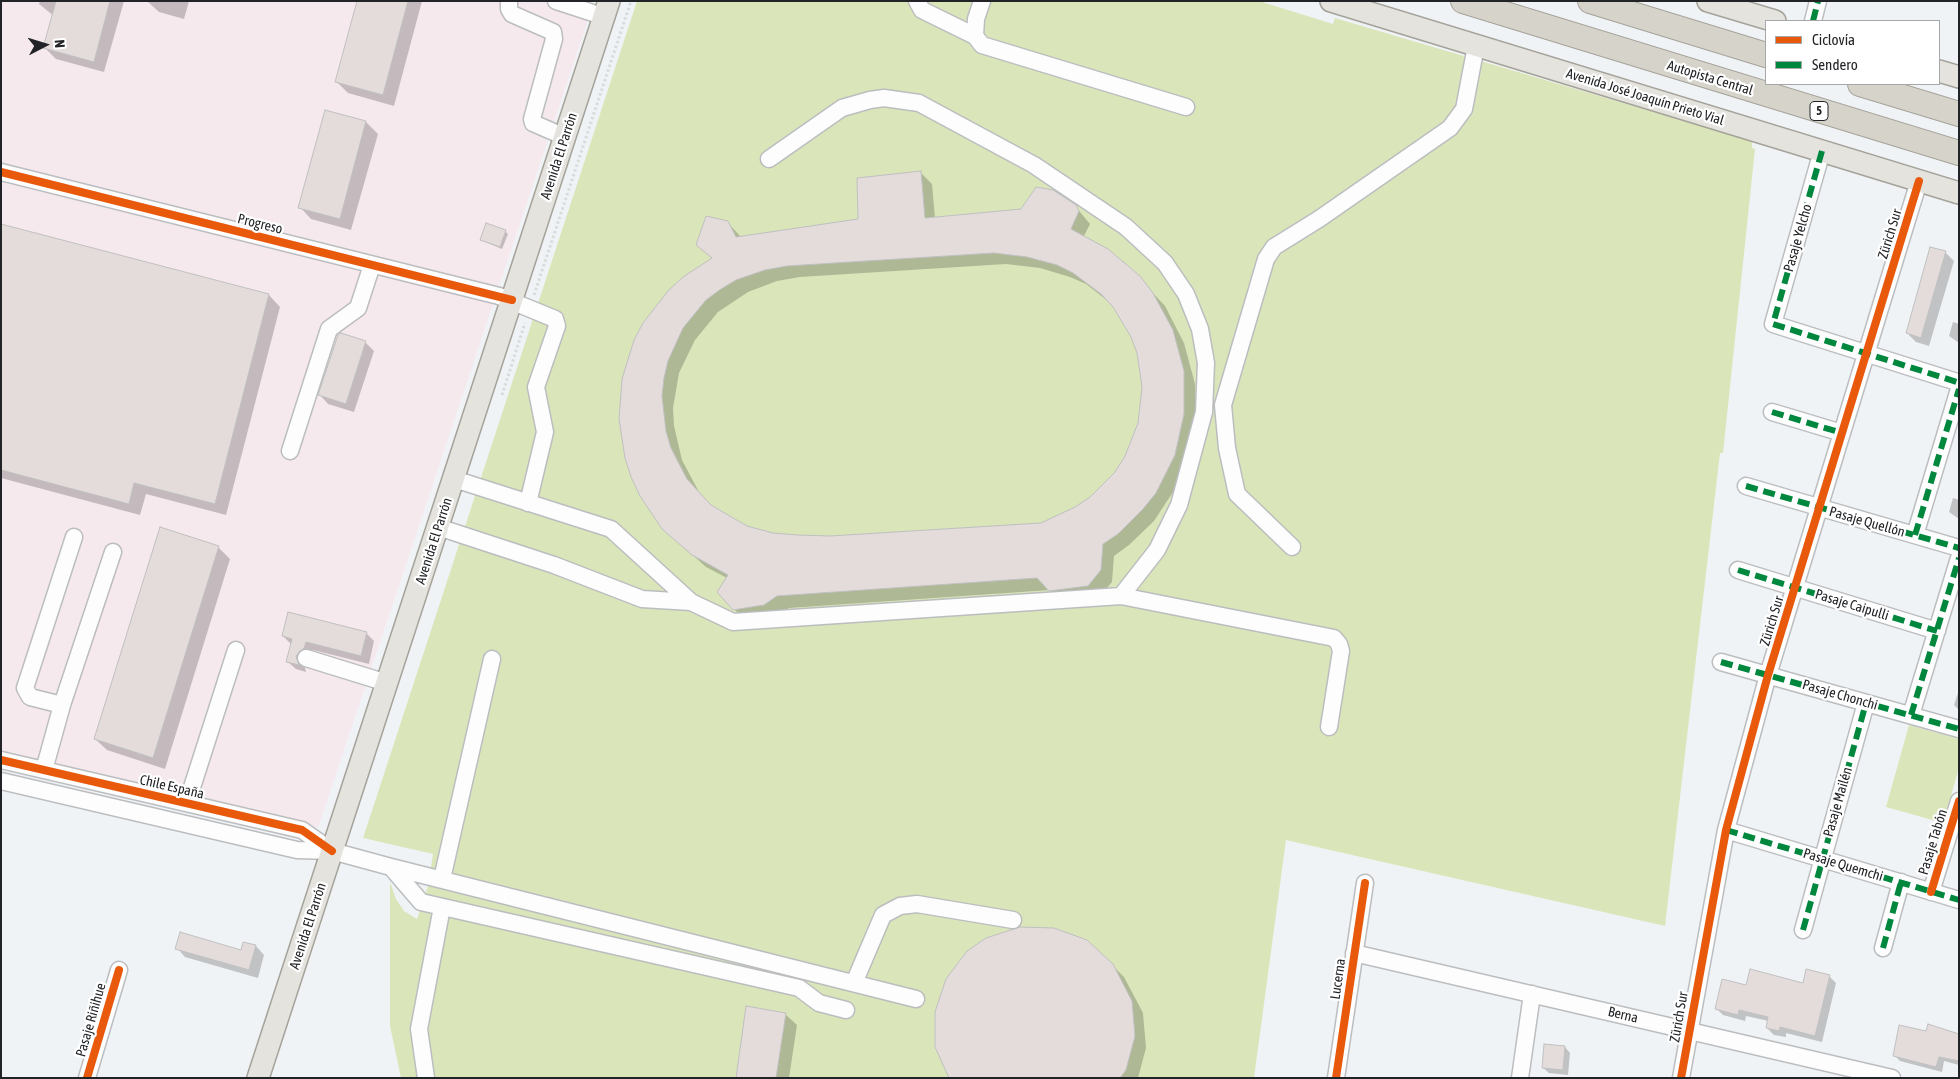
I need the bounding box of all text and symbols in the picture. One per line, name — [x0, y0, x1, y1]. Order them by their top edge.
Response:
north arrow — [20, 20, 70, 70]
legend — [1765, 20, 1940, 85]
text: Ciclovía — [1812, 31, 1855, 48]
text: N — [52, 39, 68, 48]
text: Sendero — [1812, 56, 1858, 73]
street label: Autopista Central — [1665, 57, 1755, 99]
street label: Avenida José Joaquín Prieto Vial — [1564, 65, 1726, 129]
road number: 5 — [1810, 102, 1828, 120]
street label: Avenida El Parrón — [537, 110, 581, 202]
street label: Pasaje Yelcho — [1780, 202, 1816, 274]
street label: Zürich Sur — [1875, 207, 1905, 261]
street label: Progreso — [236, 210, 284, 238]
street label: Avenida El Parrón — [412, 495, 456, 587]
street label: Pasaje Quellón — [1827, 503, 1907, 541]
street label: Pasaje Caipulli — [1813, 586, 1891, 624]
street label: Zürich Sur — [1757, 594, 1787, 648]
street label: Pasaje Chonchi — [1800, 676, 1880, 714]
street label: Pasaje Mailén — [1820, 765, 1856, 839]
street label: Chile España — [138, 771, 206, 803]
street label: Pasaje Tabón — [1915, 807, 1951, 877]
street label: Pasaje Quemchi — [1801, 845, 1885, 885]
street label: Avenida El Parrón — [286, 880, 330, 972]
street label: Lucerna — [1327, 957, 1349, 1001]
street label: Pasaje Riñihue — [72, 981, 110, 1059]
street label: Zürich Sur — [1666, 990, 1692, 1044]
street label: Berna — [1606, 1003, 1640, 1027]

